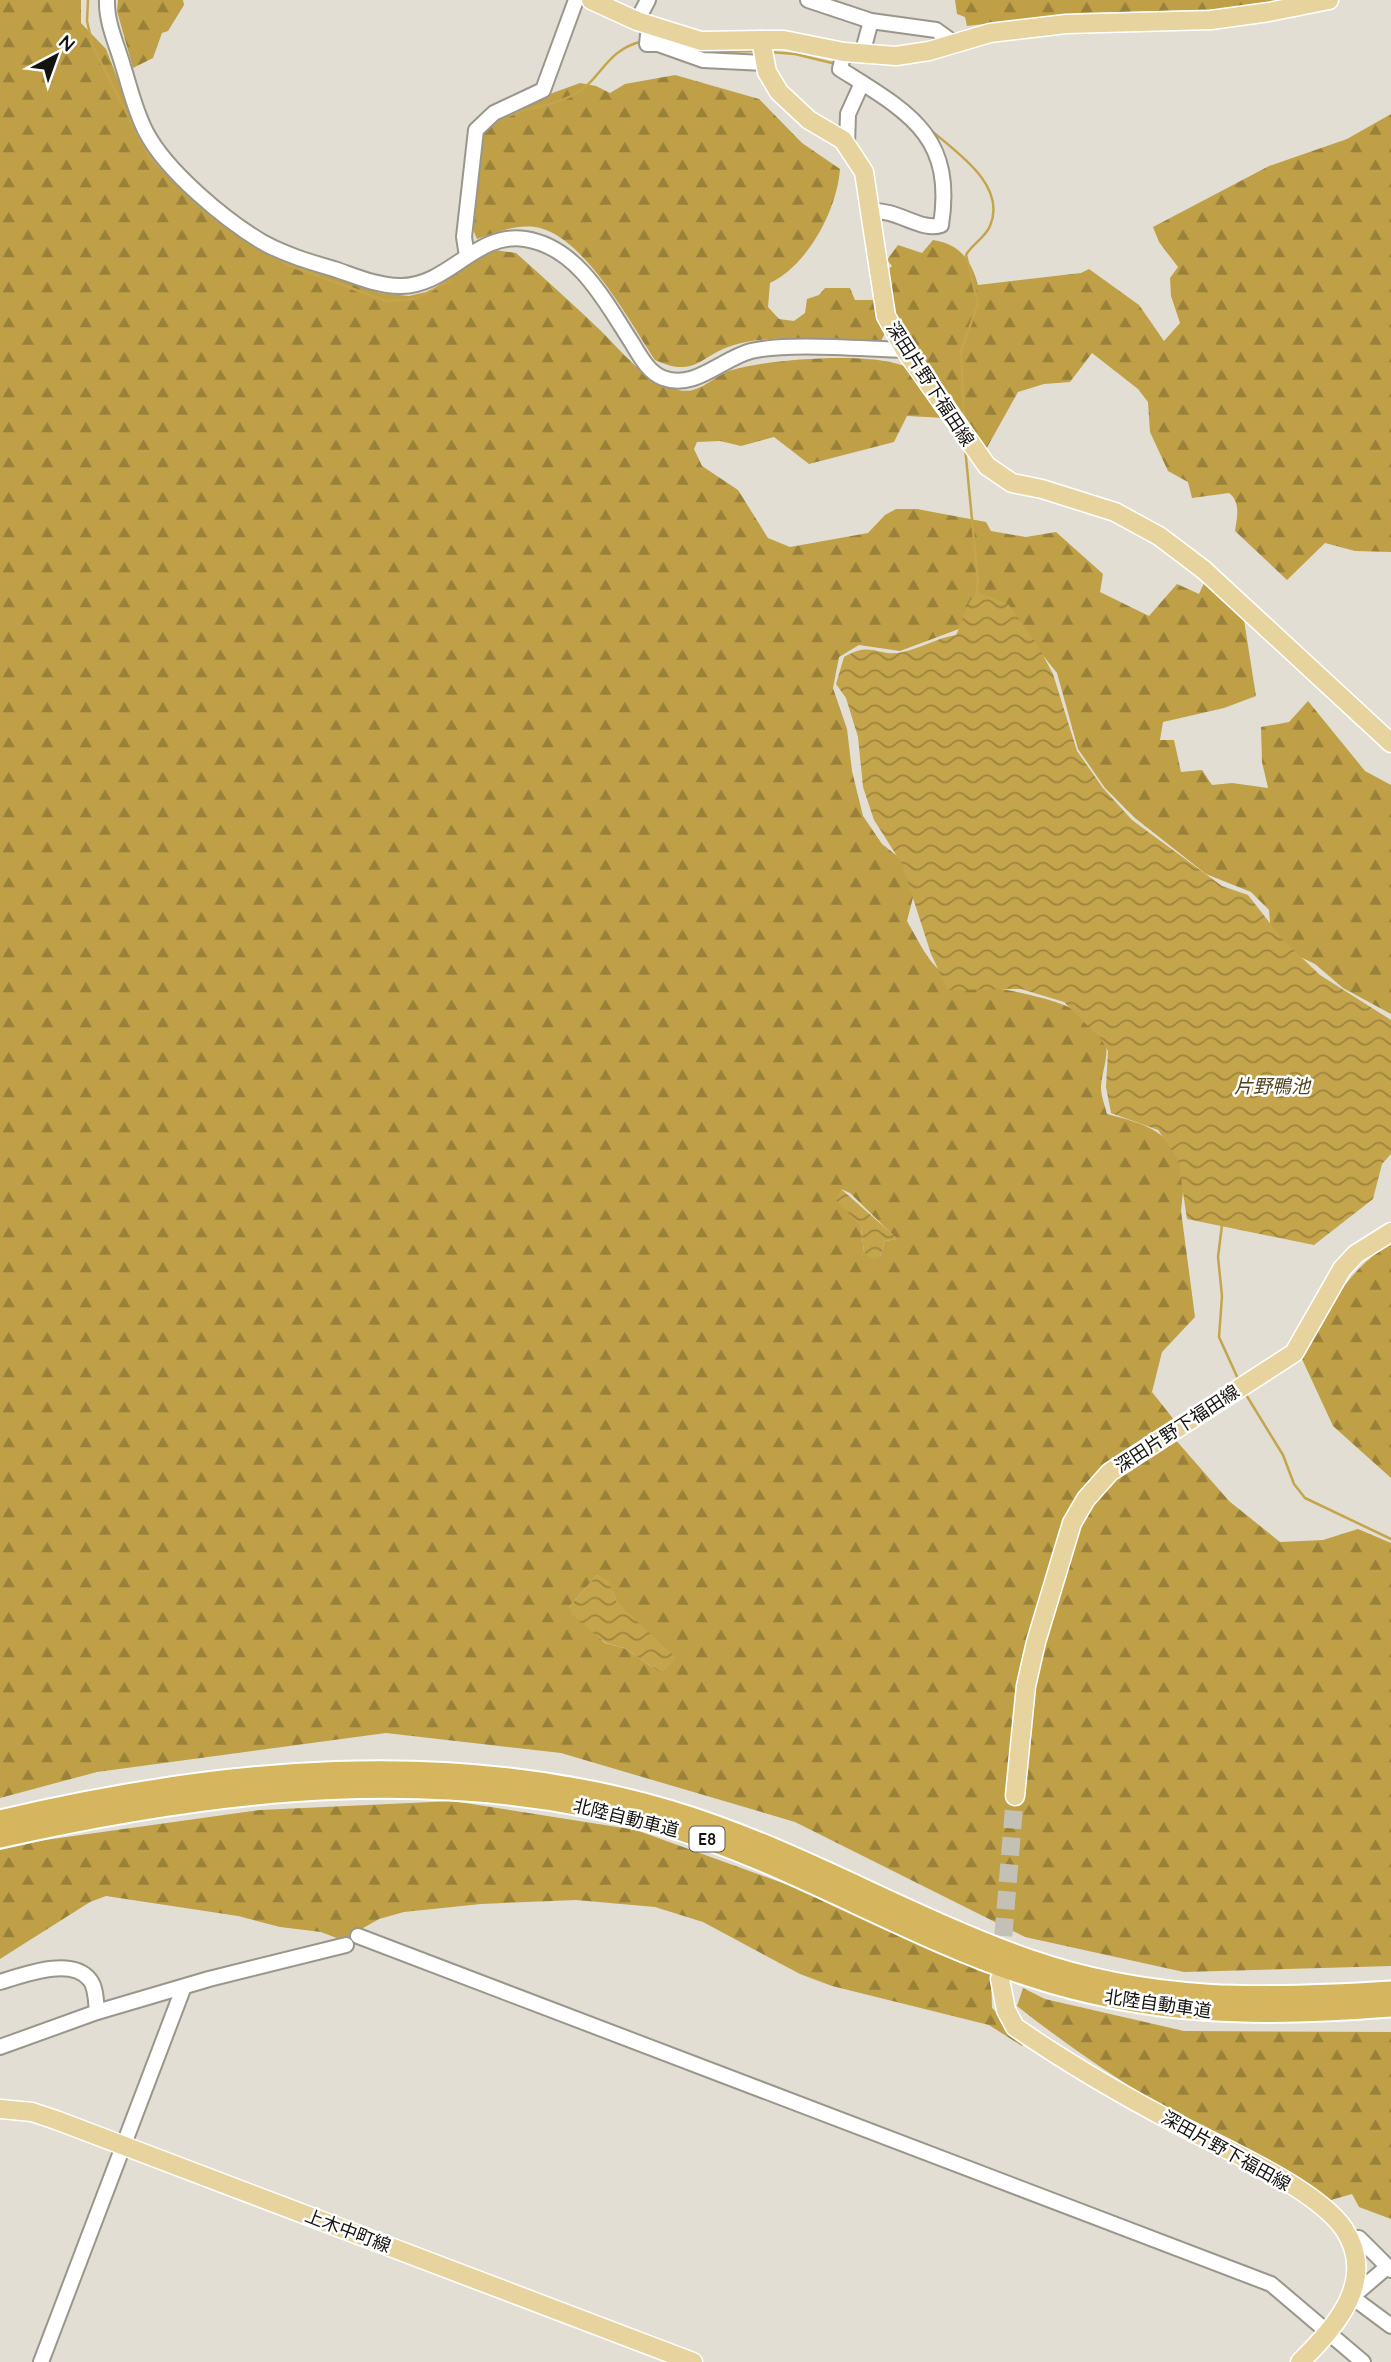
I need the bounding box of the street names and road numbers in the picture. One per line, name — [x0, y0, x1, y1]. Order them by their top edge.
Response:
street label: 深田片野下福田線 — [882, 317, 979, 450]
street label: 深田片野下福田線 — [1110, 1380, 1243, 1477]
street label: 北陸自動車道 — [571, 1793, 681, 1842]
road number: E8 — [690, 1826, 724, 1852]
street label: 北陸自動車道 — [1103, 1985, 1213, 2022]
street label: 深田片野下福田線 — [1158, 2106, 1295, 2196]
street label: 上木中町線 — [302, 2204, 394, 2257]

